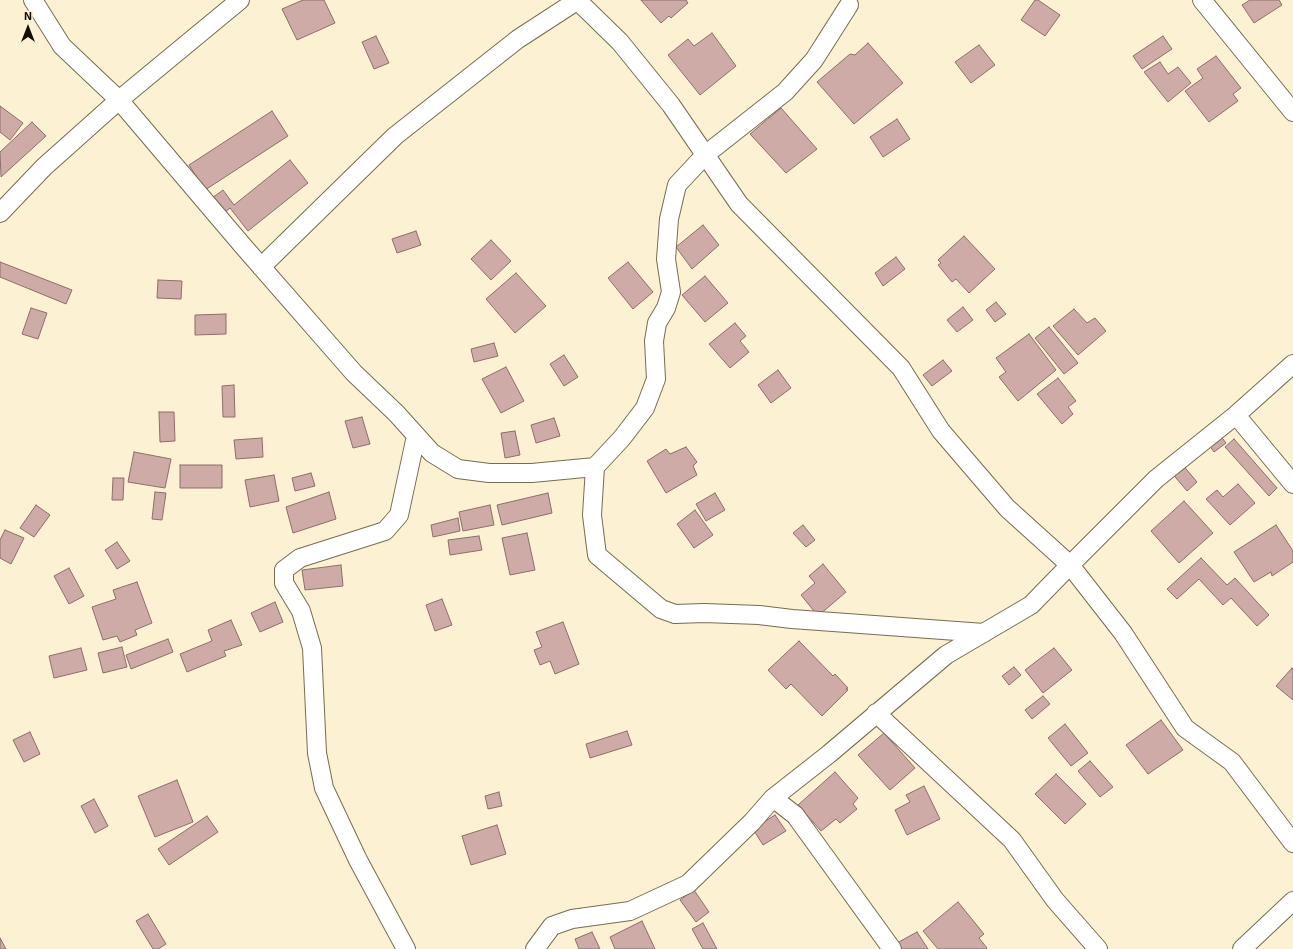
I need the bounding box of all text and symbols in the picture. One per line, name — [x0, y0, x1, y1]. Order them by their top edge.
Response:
north arrow — [8, 8, 48, 48]
text: N — [24, 9, 32, 22]

